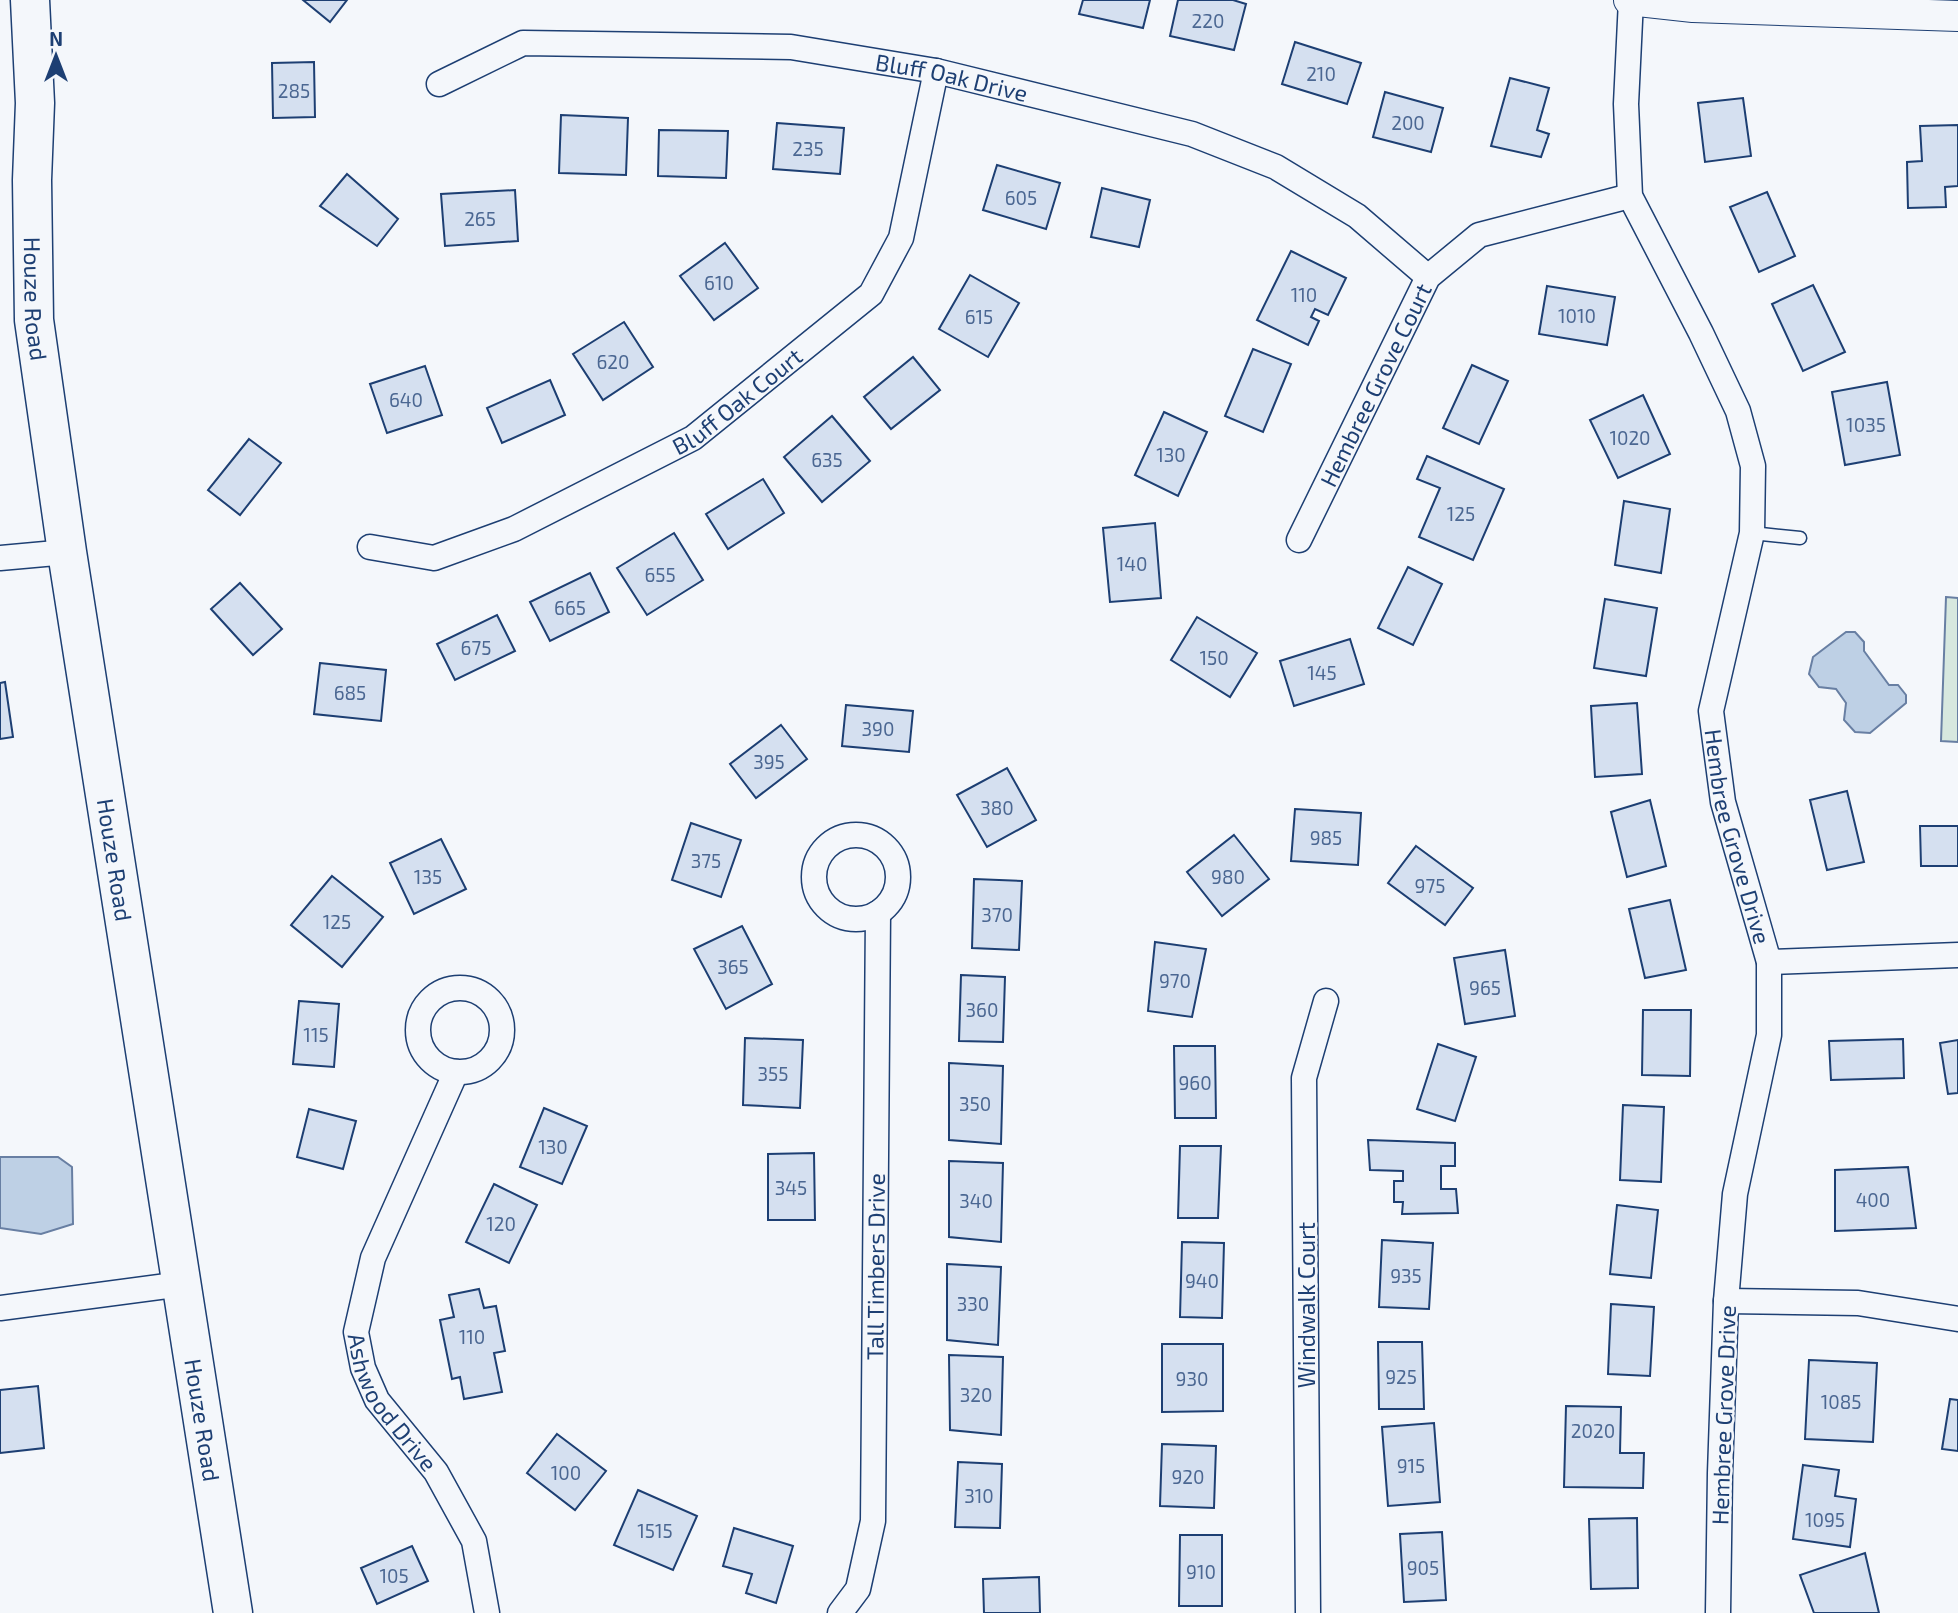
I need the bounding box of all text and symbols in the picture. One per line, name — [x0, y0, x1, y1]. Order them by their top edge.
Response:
house number: 220 — [1192, 9, 1224, 32]
north arrow — [21, 21, 91, 91]
text: N — [49, 27, 63, 50]
street label: Bluff Oak Drive — [874, 47, 1031, 107]
house number: 210 — [1306, 62, 1336, 85]
house number: 285 — [278, 79, 310, 102]
house number: 200 — [1391, 111, 1425, 134]
house number: 235 — [792, 137, 824, 160]
house number: 605 — [1005, 186, 1037, 209]
house number: 265 — [464, 207, 496, 230]
street label: Houze Road — [19, 237, 54, 362]
house number: 610 — [704, 271, 734, 294]
street label: Hembree Grove Court — [1314, 278, 1437, 491]
house number: 110 — [1291, 283, 1317, 306]
house number: 1010 — [1558, 304, 1596, 327]
house number: 615 — [965, 305, 993, 328]
street label: Bluff Oak Court — [667, 341, 808, 460]
house number: 620 — [596, 350, 630, 373]
house number: 640 — [389, 388, 423, 411]
house number: 1035 — [1846, 413, 1886, 436]
house number: 1020 — [1609, 426, 1651, 449]
house number: 130 — [1156, 443, 1186, 466]
house number: 635 — [811, 448, 843, 471]
house number: 125 — [1447, 502, 1475, 525]
house number: 140 — [1117, 552, 1147, 575]
house number: 655 — [644, 563, 676, 586]
house number: 665 — [554, 596, 586, 619]
house number: 675 — [461, 636, 491, 659]
house number: 150 — [1199, 646, 1229, 669]
house number: 145 — [1307, 661, 1337, 684]
house number: 685 — [334, 681, 366, 704]
house number: 390 — [862, 717, 894, 740]
street label: Hembree Grove Drive — [1700, 727, 1777, 947]
house number: 395 — [753, 750, 785, 773]
street label: Houze Road — [92, 796, 139, 923]
house number: 380 — [980, 796, 1014, 819]
house number: 985 — [1310, 826, 1342, 849]
house number: 375 — [691, 849, 721, 872]
house number: 135 — [414, 865, 442, 888]
house number: 980 — [1211, 865, 1245, 888]
house number: 975 — [1415, 874, 1445, 897]
house number: 370 — [981, 903, 1013, 926]
house number: 125 — [323, 910, 351, 933]
house number: 365 — [717, 955, 749, 978]
house number: 970 — [1159, 969, 1191, 992]
house number: 965 — [1469, 976, 1501, 999]
house number: 360 — [966, 998, 998, 1021]
house number: 115 — [303, 1023, 329, 1046]
house number: 355 — [758, 1062, 788, 1085]
house number: 960 — [1178, 1071, 1212, 1094]
house number: 350 — [959, 1092, 991, 1115]
house number: 130 — [538, 1135, 568, 1158]
street label: Tall Timbers Drive — [860, 1173, 890, 1360]
house number: 345 — [775, 1176, 807, 1199]
house number: 400 — [1856, 1188, 1890, 1211]
house number: 340 — [959, 1189, 993, 1212]
house number: 120 — [486, 1212, 516, 1235]
street label: Windwalk Court — [1292, 1222, 1320, 1388]
house number: 935 — [1390, 1264, 1422, 1287]
house number: 940 — [1185, 1269, 1219, 1292]
house number: 330 — [957, 1292, 989, 1315]
street label: Hembree Grove Drive — [1705, 1305, 1741, 1525]
house number: 110 — [459, 1325, 485, 1348]
street label: Ashwood Drive — [343, 1331, 443, 1477]
street label: Houze Road — [179, 1357, 226, 1483]
house number: 925 — [1385, 1365, 1417, 1388]
house number: 930 — [1176, 1367, 1208, 1390]
house number: 320 — [960, 1383, 992, 1406]
house number: 1085 — [1821, 1390, 1861, 1413]
house number: 2020 — [1571, 1419, 1615, 1442]
house number: 915 — [1397, 1454, 1425, 1477]
house number: 100 — [551, 1461, 581, 1484]
house number: 920 — [1171, 1465, 1205, 1488]
house number: 310 — [964, 1484, 994, 1507]
house number: 1095 — [1805, 1508, 1845, 1531]
house number: 1515 — [637, 1519, 673, 1542]
house number: 905 — [1407, 1556, 1439, 1579]
house number: 910 — [1186, 1560, 1216, 1583]
house number: 105 — [379, 1564, 409, 1587]

